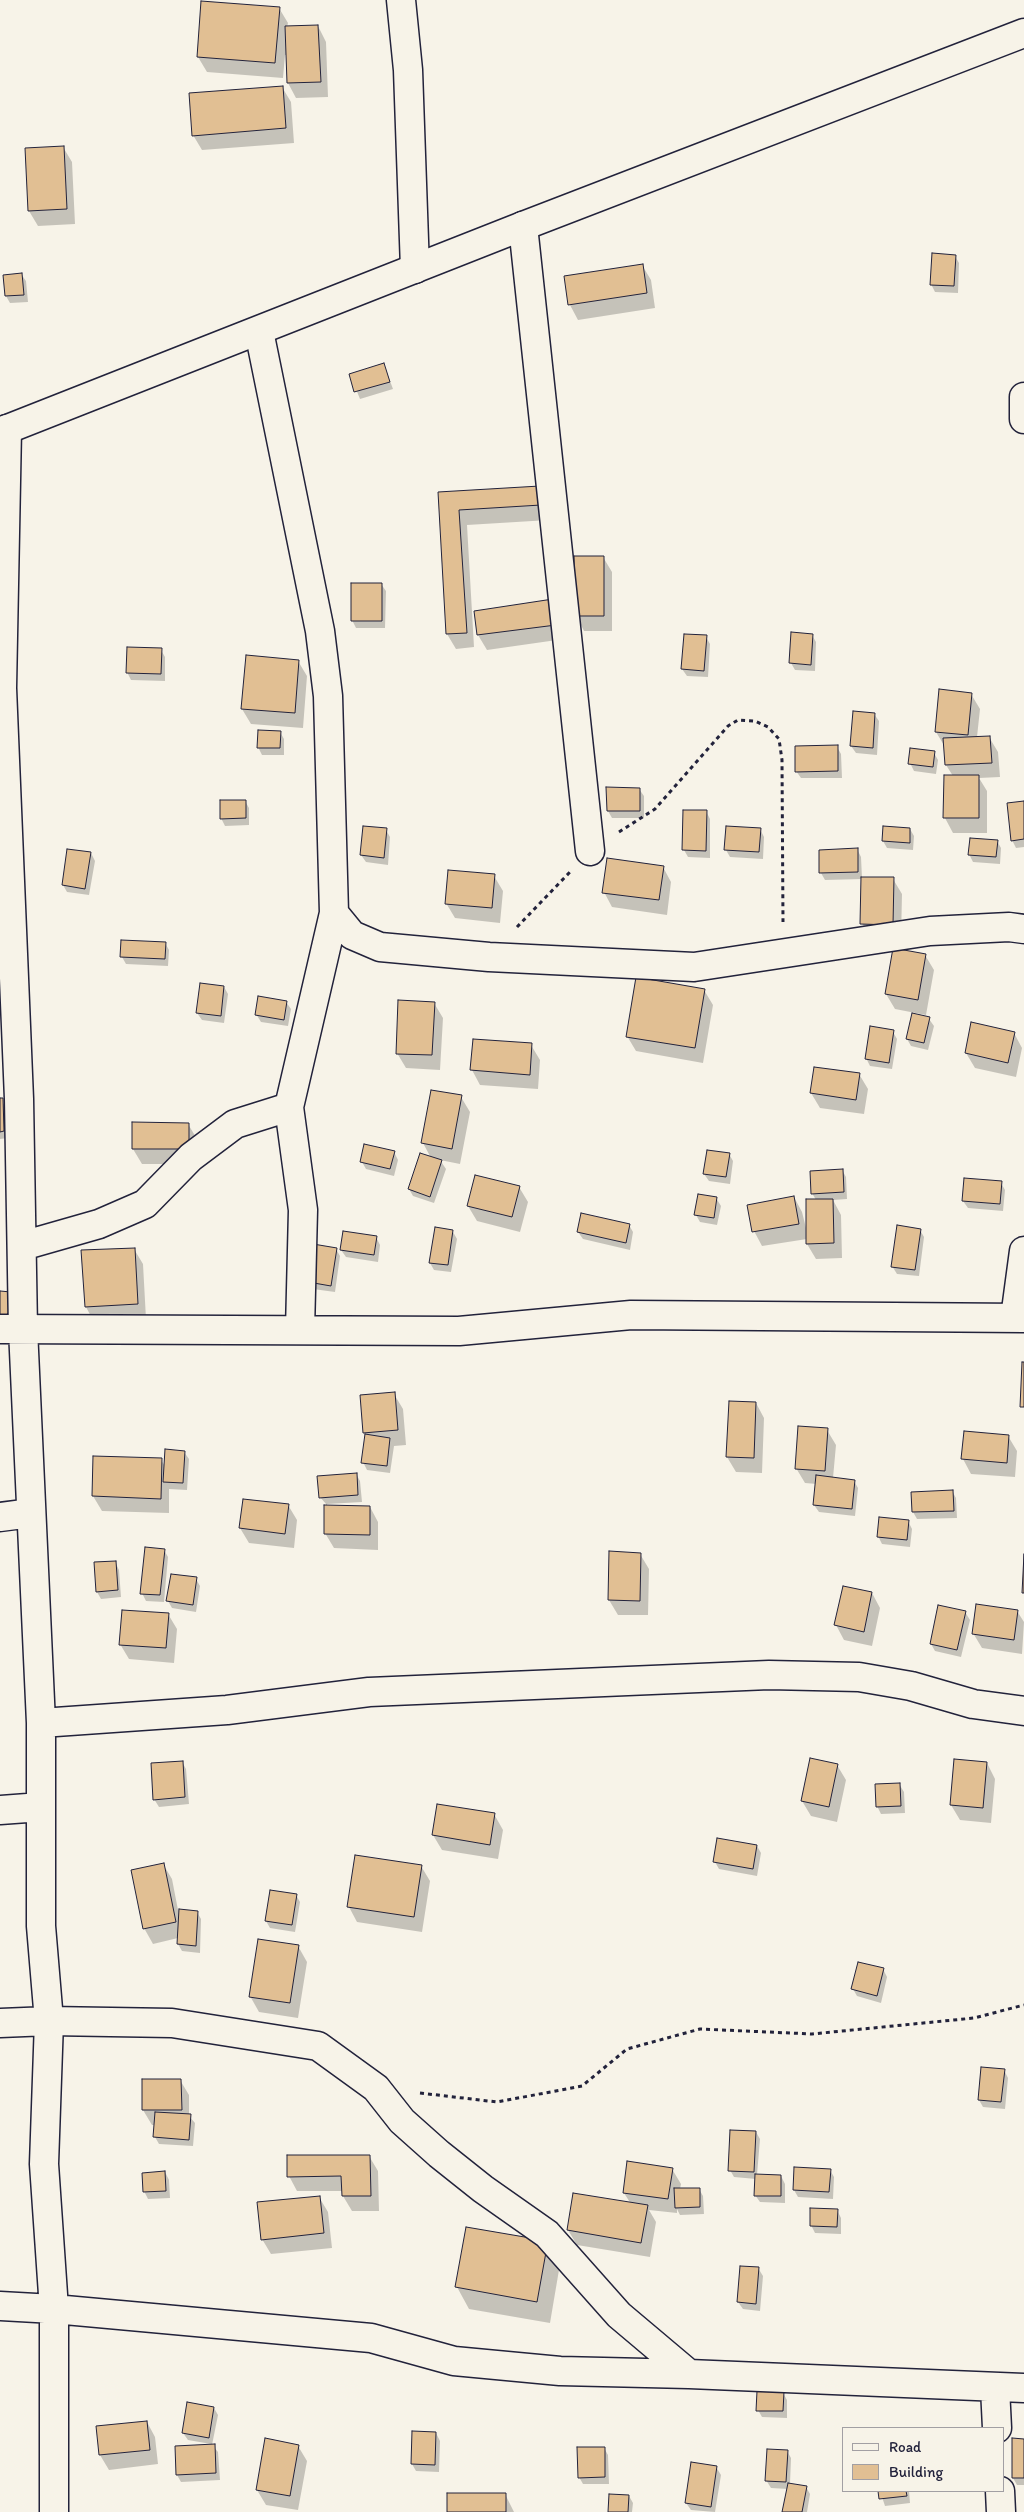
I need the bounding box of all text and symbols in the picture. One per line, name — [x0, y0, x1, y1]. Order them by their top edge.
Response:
legend — [842, 2427, 1004, 2492]
text: Road — [889, 2438, 921, 2456]
text: Building — [889, 2463, 943, 2481]

